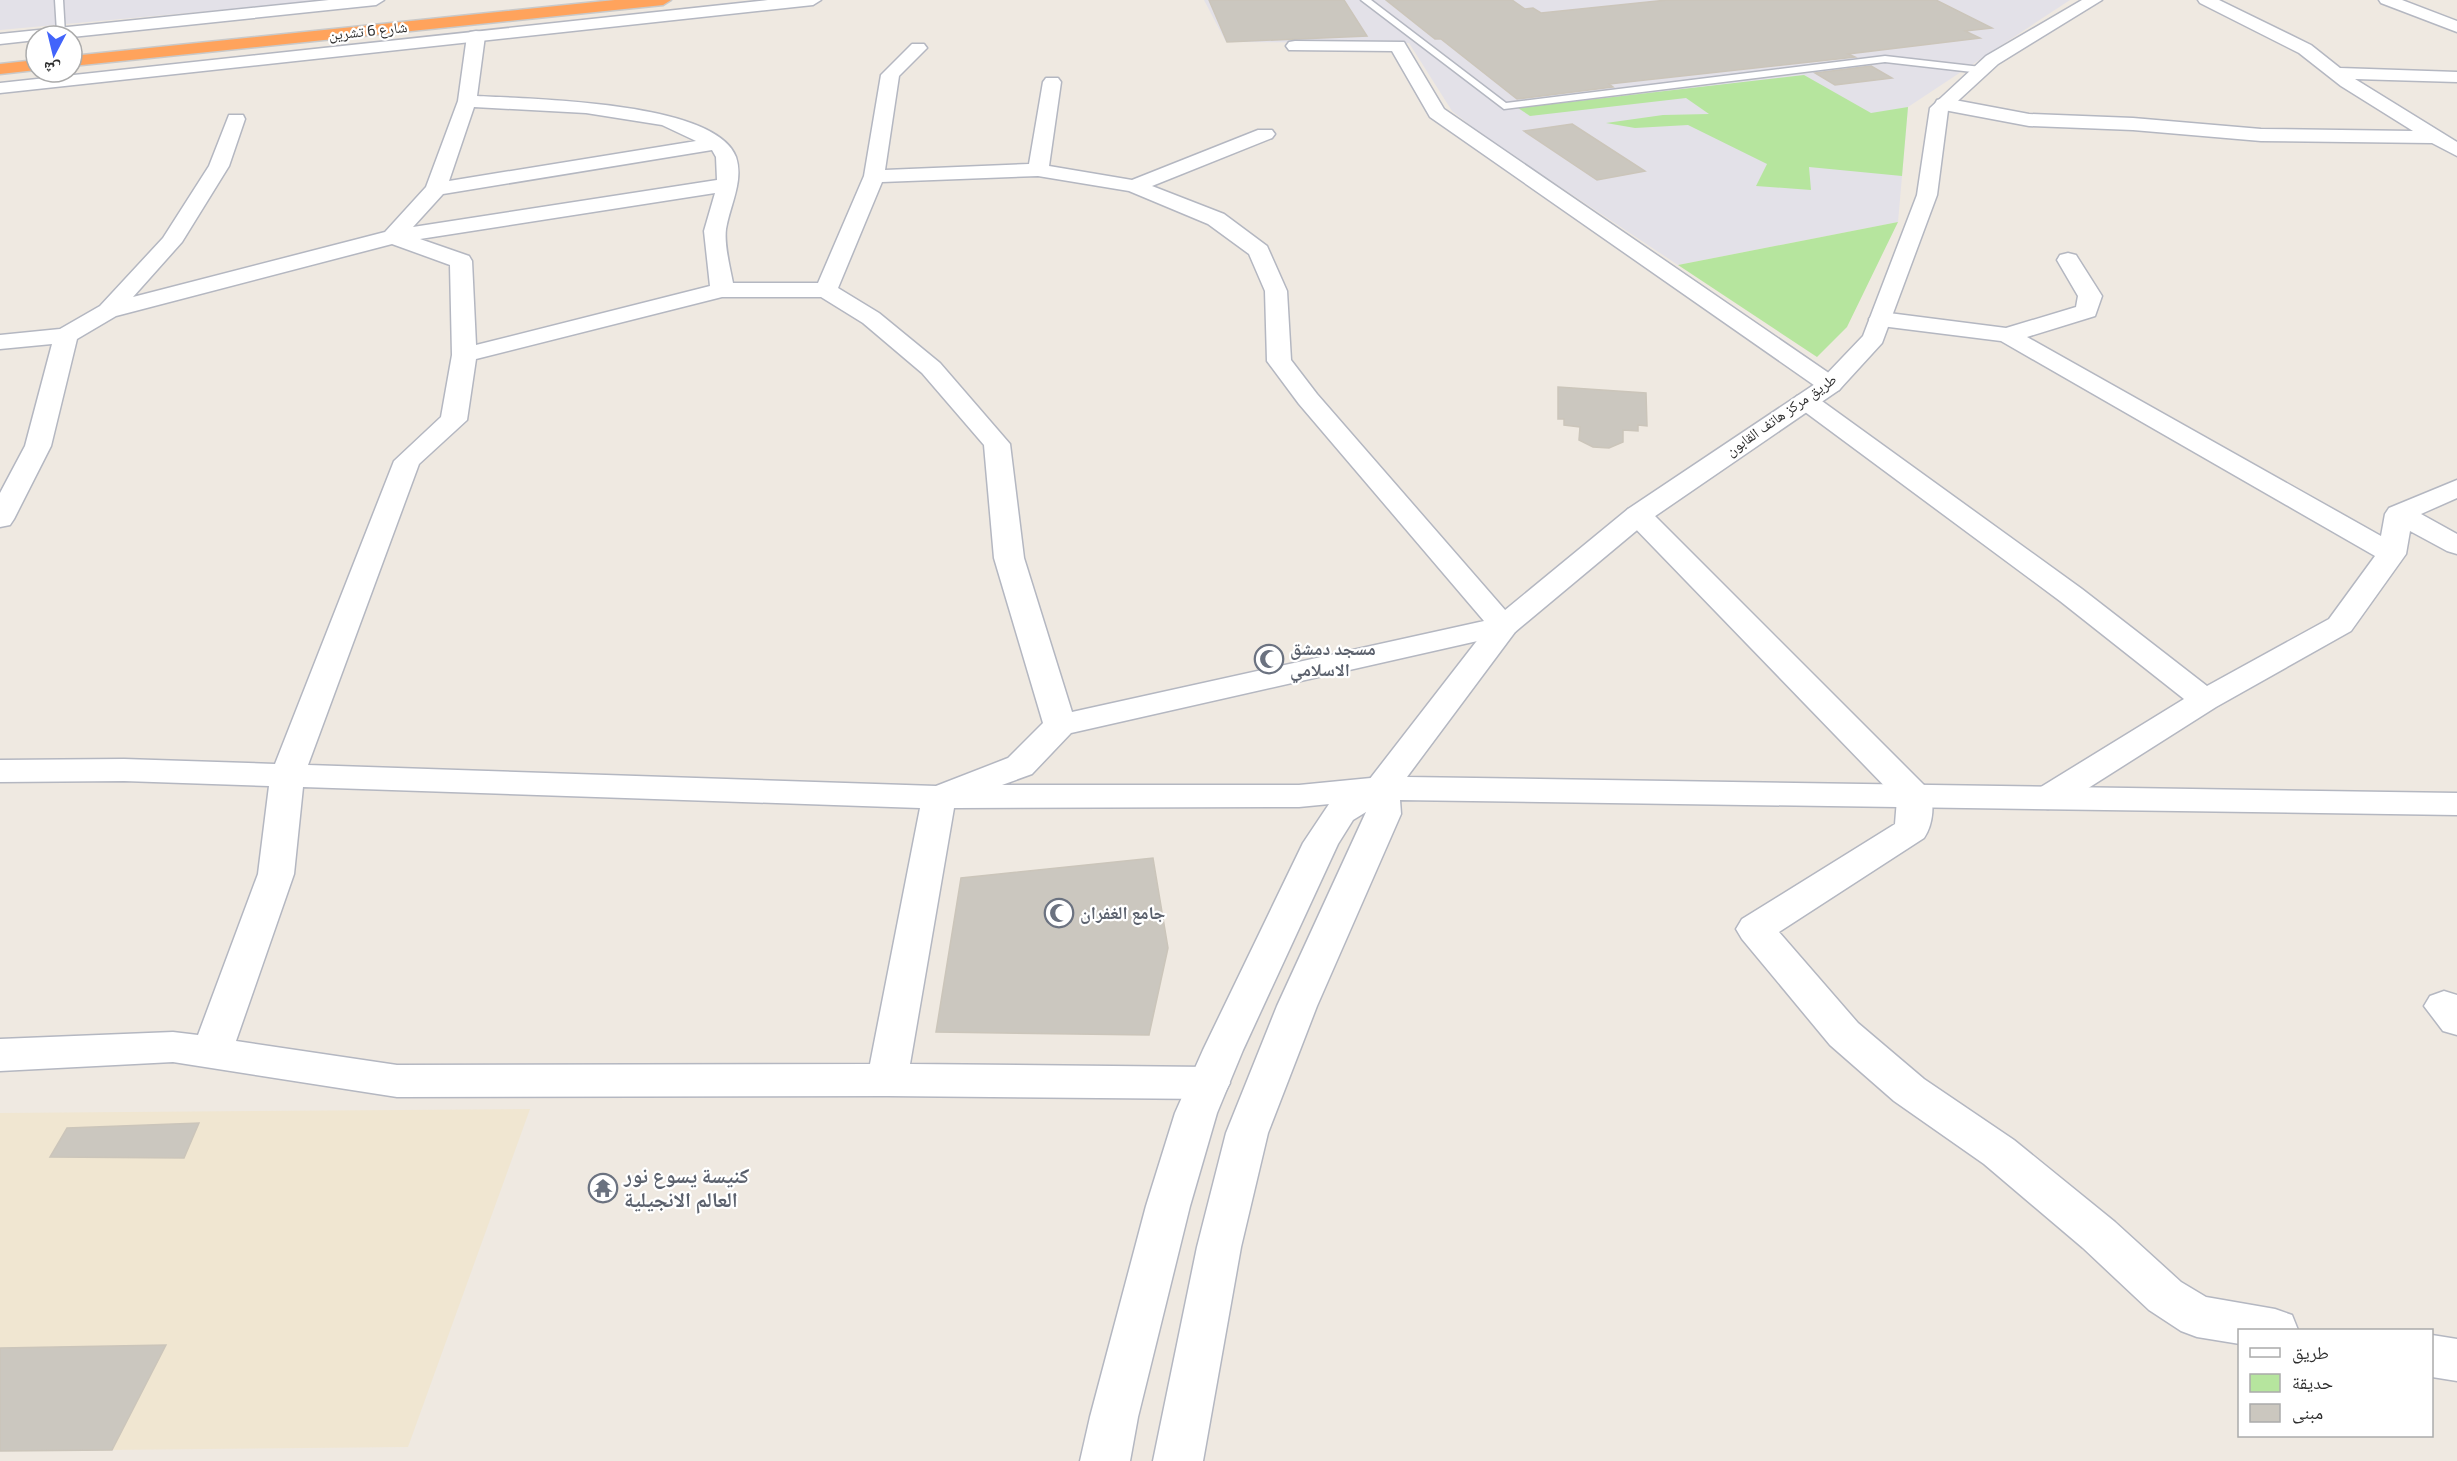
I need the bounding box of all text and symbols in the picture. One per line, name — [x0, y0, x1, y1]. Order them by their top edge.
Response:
street label: شارع 6 تشرين — [328, 17, 408, 45]
north arrow — [24, 24, 84, 84]
text: ش — [43, 58, 62, 80]
street label: طريق مركز هاتف القابون — [1722, 369, 1840, 461]
place label: مسجد دمشق الاسلامي — [1290, 637, 1376, 684]
mosque icon: مسجد دمشق الاسلامي — [1253, 643, 1285, 675]
mosque icon: جامع الغفران — [1043, 897, 1075, 929]
place label: جامع الغفران — [1080, 901, 1166, 925]
place label: كنيسة يسوع نور العالم الانجيلية — [623, 1162, 749, 1214]
temple icon: كنيسة يسوع نور العالم الانجيلية — [587, 1172, 619, 1204]
legend — [2238, 1329, 2433, 1437]
text: طريق — [2292, 1341, 2329, 1364]
text: حديقة — [2292, 1371, 2333, 1393]
text: مبنى — [2292, 1401, 2323, 1424]

